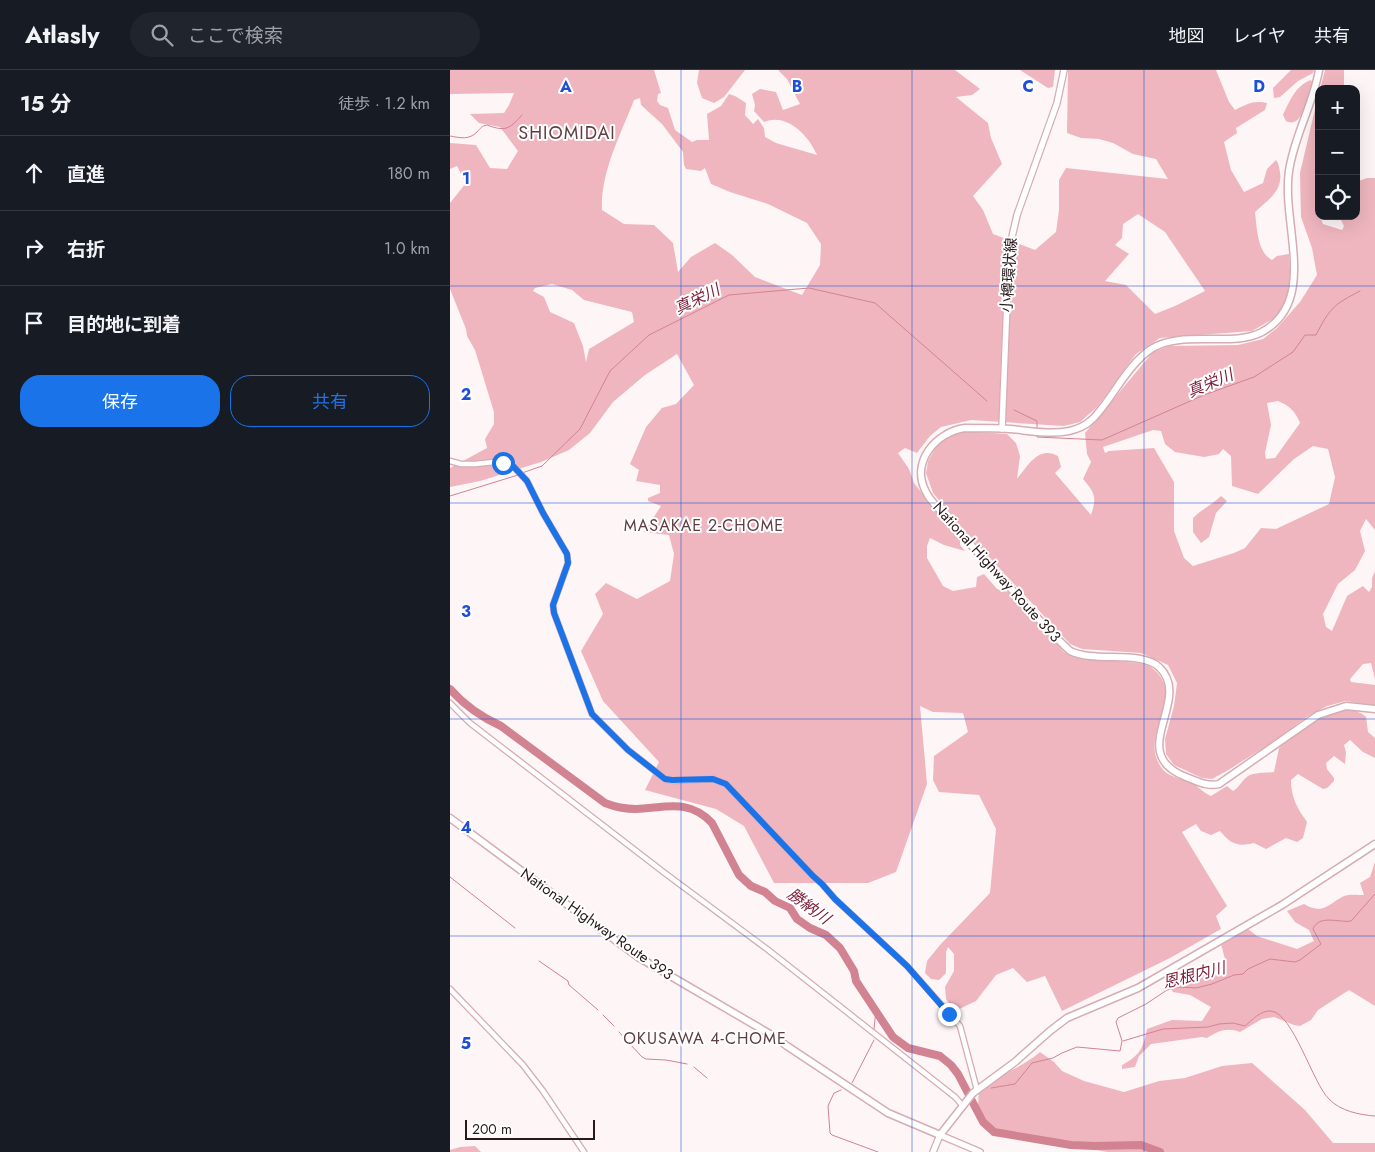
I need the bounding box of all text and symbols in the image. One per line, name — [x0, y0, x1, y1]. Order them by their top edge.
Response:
search box — [130, 12, 480, 57]
text: Atlasly — [25, 17, 100, 52]
icon: search — [148, 21, 176, 49]
text: ここで検索 — [188, 22, 283, 49]
text: 地図 — [1169, 23, 1205, 49]
text: レイヤ — [1233, 23, 1286, 49]
text: 共有 — [1314, 23, 1350, 49]
text: A — [559, 75, 572, 98]
text: B — [792, 75, 802, 98]
text: C — [1022, 75, 1034, 98]
text: D — [1253, 75, 1265, 98]
map controls — [1315, 85, 1360, 220]
button: + — [1315, 85, 1360, 130]
text: 15 分 — [20, 89, 72, 119]
text: 徒歩 · 1.2 km — [338, 92, 430, 115]
district label: SHIOMIDAI — [518, 120, 616, 146]
button: − — [1315, 130, 1360, 175]
icon: ahead — [20, 159, 48, 187]
text: 直進 — [67, 161, 105, 188]
text: 180 m — [387, 162, 430, 185]
text: 1 — [462, 167, 470, 190]
button: locate — [1315, 175, 1360, 220]
icon: right — [20, 234, 48, 262]
text: 右折 — [67, 236, 105, 263]
text: 1.0 km — [384, 237, 430, 260]
street label: 小樽環状線 — [995, 237, 1023, 313]
water label: 真栄川 — [670, 277, 725, 320]
icon: arrive — [20, 309, 48, 337]
text: 目的地に到着 — [67, 311, 181, 338]
water label: 真栄川 — [1183, 362, 1238, 403]
button: 保存 — [20, 375, 220, 427]
button: 共有 — [230, 375, 430, 427]
text: 2 — [461, 383, 471, 406]
route start — [492, 452, 515, 475]
street label: National Highway Route 393 — [928, 497, 1066, 647]
district label: MASAKAE 2-CHOME — [624, 514, 784, 537]
text: 3 — [461, 600, 471, 623]
text: 4 — [460, 816, 472, 839]
street label: National Highway Route 393 — [516, 863, 678, 985]
water label: 勝納川 — [783, 883, 837, 931]
water label: 恩根内川 — [1160, 956, 1230, 994]
route end — [938, 1003, 961, 1026]
district label: OKUSAWA 4-CHOME — [623, 1027, 787, 1050]
text: 5 — [461, 1032, 471, 1055]
scale bar — [465, 1117, 595, 1140]
text: 200 m — [472, 1119, 512, 1139]

